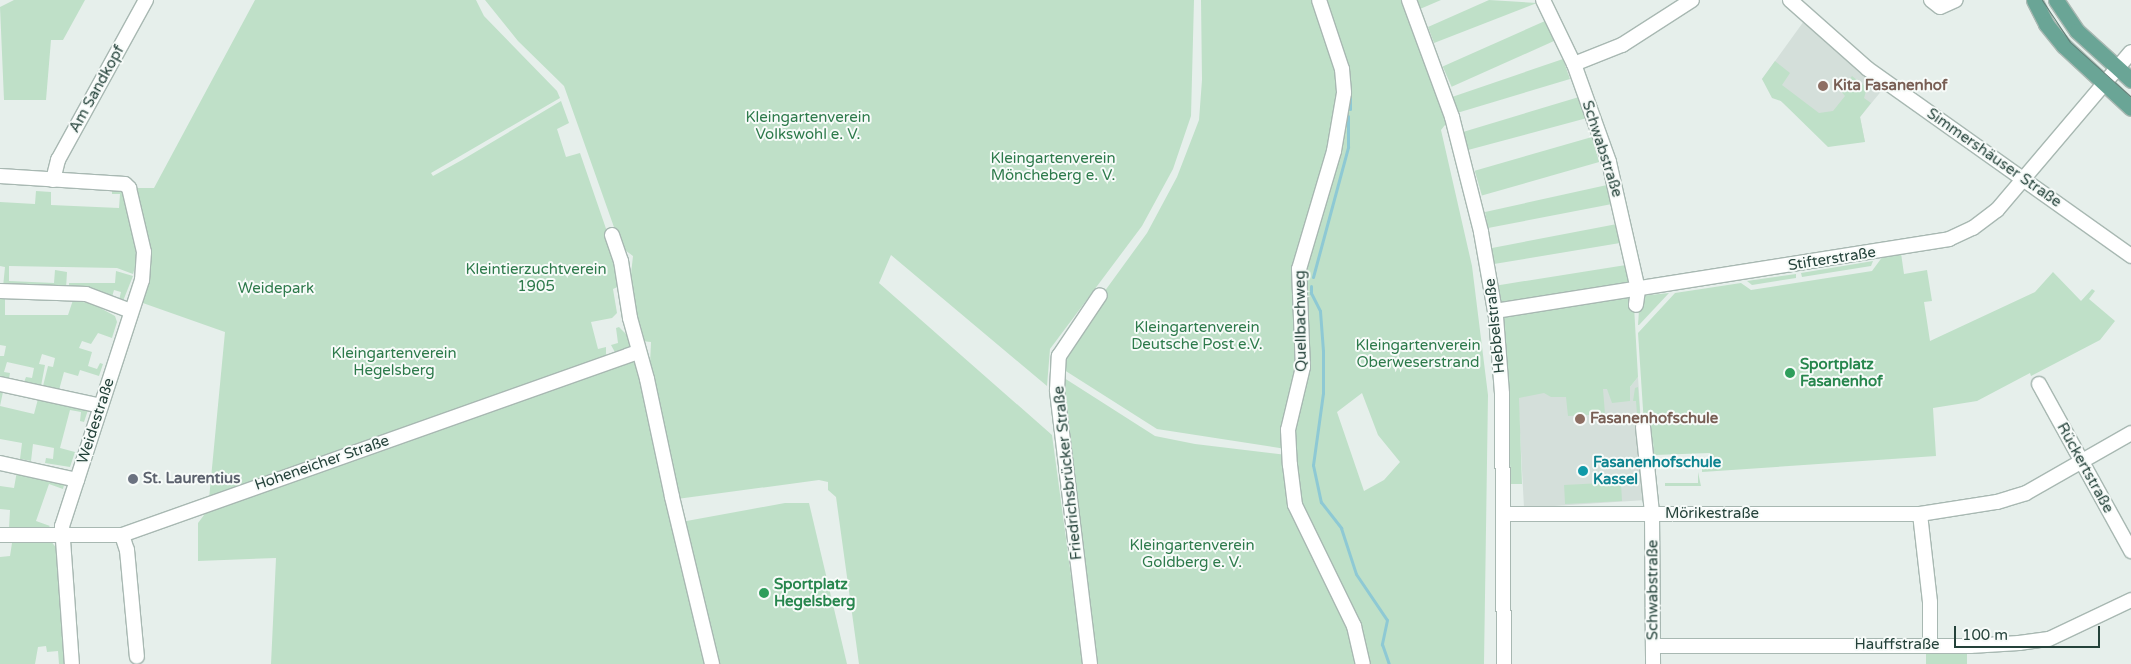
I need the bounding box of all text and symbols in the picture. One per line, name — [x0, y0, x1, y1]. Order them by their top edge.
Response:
street label: Am Sandkopf — [66, 42, 128, 136]
place label: Kita Fasanenhof — [1833, 77, 1948, 95]
marker: Kita Fasanenhof — [1817, 80, 1829, 92]
street label: Schwabstraße — [1578, 98, 1626, 200]
street label: Simmershäuser Straße — [1923, 105, 2065, 211]
park label: Kleingartenverein Volkswohl e. V. — [745, 108, 871, 143]
park label: Kleingartenverein Möncheberg e. V. — [990, 149, 1116, 184]
street label: Stifterstraße — [1787, 243, 1877, 275]
park label: Kleintierzuchtverein 1905 — [465, 260, 607, 295]
street label: Quellbachweg — [1291, 270, 1311, 372]
street label: Hebbelstraße — [1481, 278, 1509, 374]
park label: Weidepark — [238, 280, 314, 298]
park label: Kleingartenverein Deutsche Post e.V. — [1131, 318, 1263, 353]
park label: Kleingartenverein Oberweserstrand — [1355, 336, 1481, 371]
park label: Kleingartenverein Hegelsberg — [331, 344, 457, 379]
place label: Sportplatz Fasanenhof — [1800, 355, 1883, 390]
marker: Sportplatz Fasanenhof — [1784, 367, 1796, 379]
street label: Weidestraße — [74, 376, 118, 466]
street label: Friedrichsbrücker Straße — [1050, 385, 1086, 561]
place label: Fasanenhofschule — [1590, 410, 1718, 428]
marker: Fasanenhofschule — [1574, 413, 1586, 425]
street label: Rückertstraße — [2053, 420, 2117, 516]
street label: Hoheneicher Straße — [252, 432, 392, 494]
place label: Fasanenhofschule Kassel — [1593, 453, 1721, 488]
marker: Fasanenhofschule Kassel — [1577, 465, 1589, 477]
place label: St. Laurentius — [143, 470, 240, 488]
marker: St. Laurentius — [127, 473, 139, 485]
street label: Mörikestraße — [1665, 505, 1759, 523]
park label: Kleingartenverein Goldberg e. V. — [1129, 536, 1255, 571]
street label: Schwabstraße — [1644, 540, 1662, 640]
place label: Sportplatz Hegelsberg — [774, 575, 855, 610]
marker: Sportplatz Hegelsberg — [758, 587, 770, 599]
scale bar — [1956, 616, 2102, 648]
text: 100 m — [1962, 626, 2008, 644]
street label: Hauffstraße — [1854, 636, 1940, 654]

